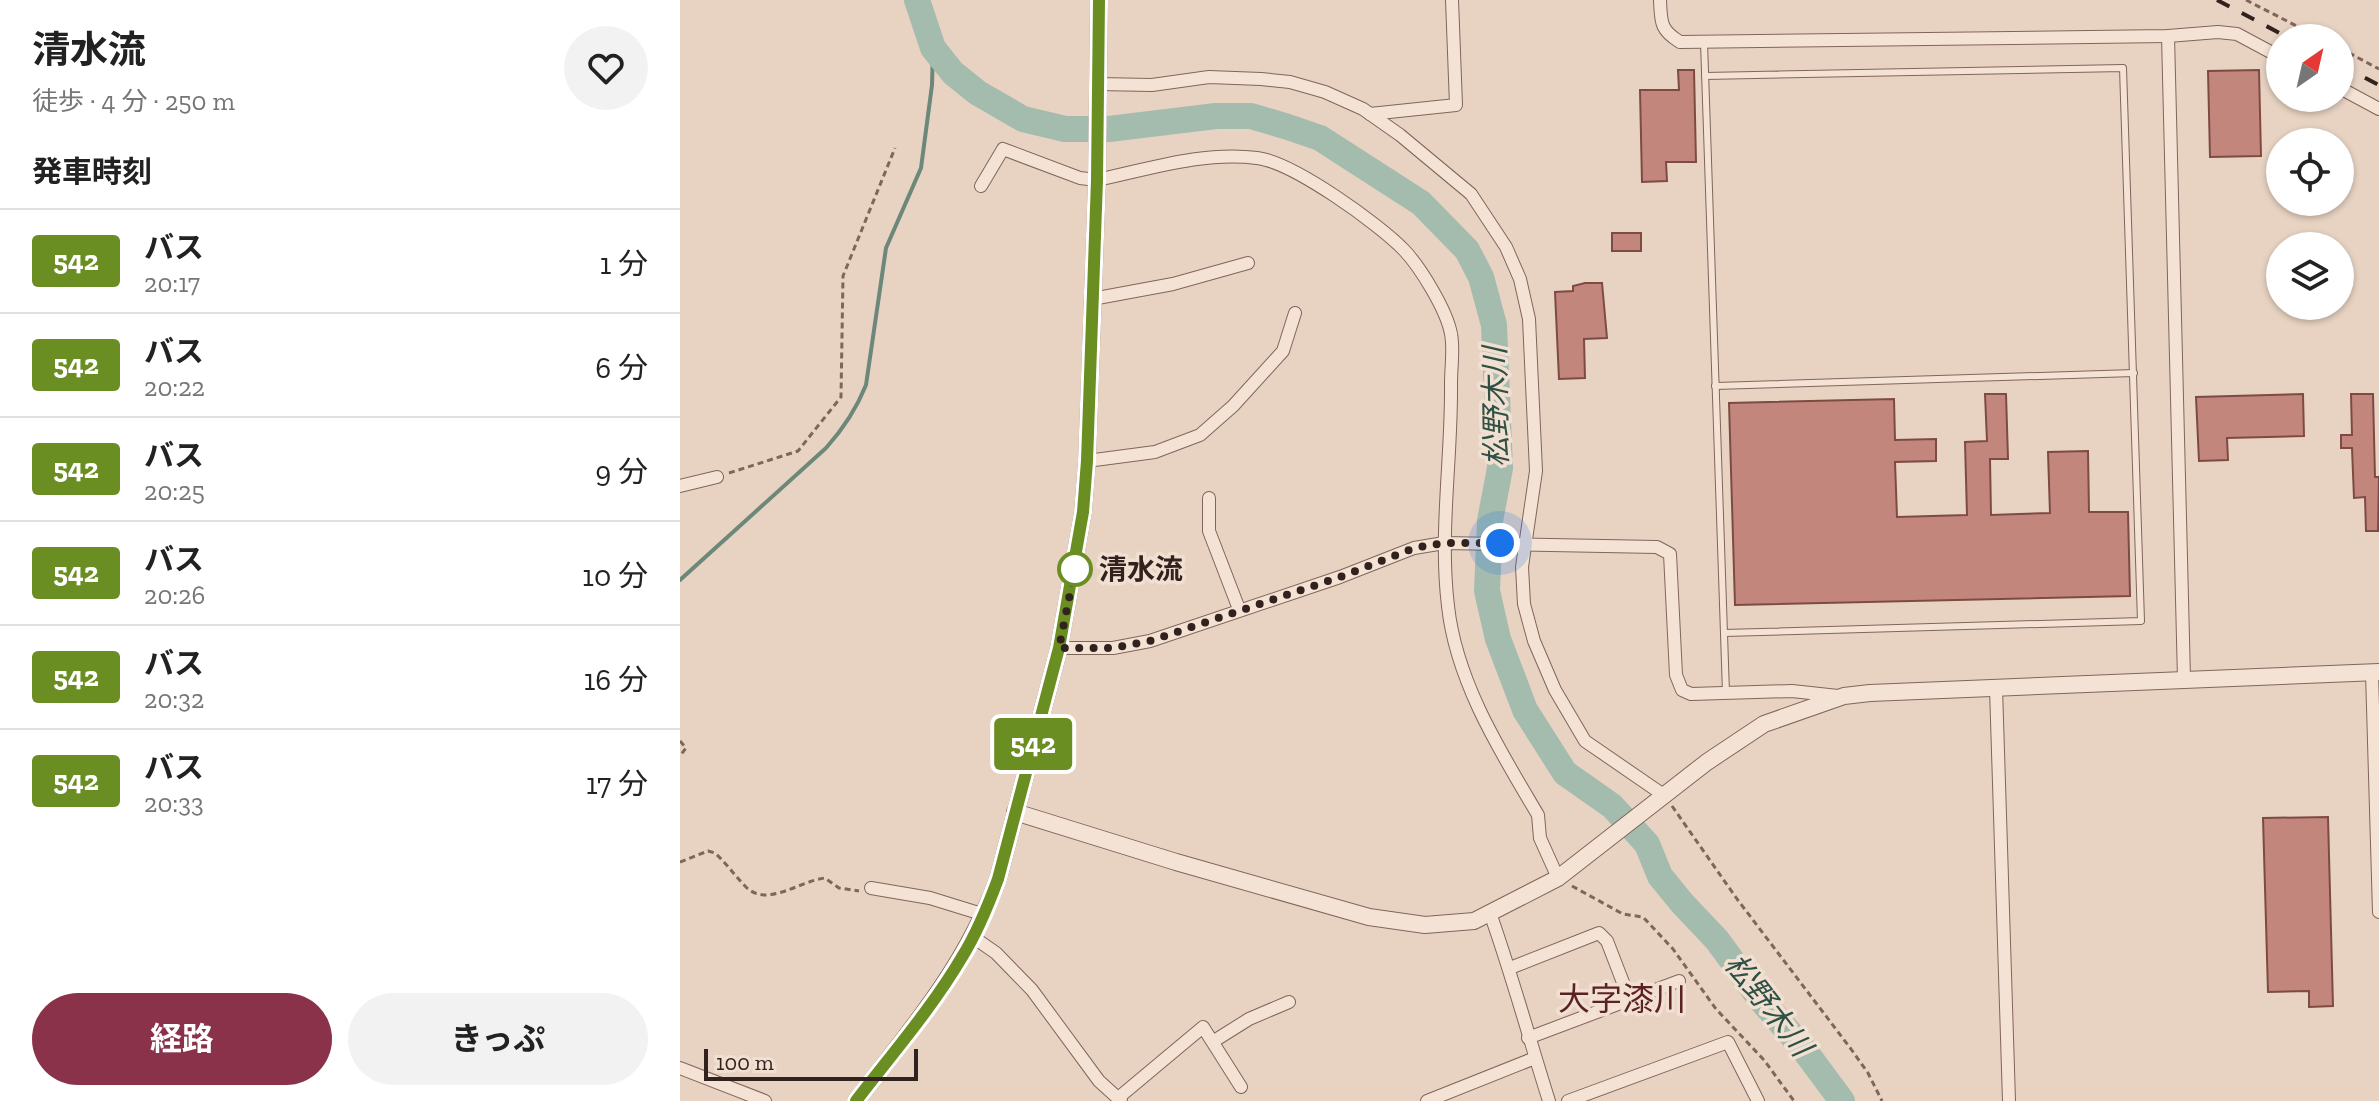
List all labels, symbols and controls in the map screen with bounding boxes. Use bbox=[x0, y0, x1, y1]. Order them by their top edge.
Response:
north arrow bbox=[2266, 24, 2354, 112]
map controls bbox=[2266, 24, 2354, 320]
button: heart bbox=[564, 26, 648, 110]
text: 清水流 bbox=[32, 27, 146, 73]
text: 徒歩 · 4 分 · 250 m bbox=[32, 85, 235, 117]
button: locate bbox=[2266, 128, 2354, 216]
text: 発車時刻 bbox=[32, 154, 152, 190]
text: バス bbox=[144, 230, 204, 266]
button: layers bbox=[2266, 232, 2354, 320]
text: 542 bbox=[53, 244, 99, 277]
text: 1 分 bbox=[600, 246, 648, 282]
text: 20:17 bbox=[144, 267, 200, 299]
text: バス bbox=[144, 334, 204, 370]
water label: 松野木川 bbox=[1477, 344, 1515, 467]
text: 542 bbox=[53, 348, 99, 381]
text: 6 分 bbox=[595, 350, 648, 386]
text: 20:22 bbox=[144, 371, 205, 403]
text: バス bbox=[144, 438, 204, 474]
text: 542 bbox=[53, 452, 99, 485]
text: 9 分 bbox=[595, 454, 648, 490]
text: 20:25 bbox=[144, 475, 205, 507]
your location bbox=[1480, 523, 1520, 563]
text: バス bbox=[144, 542, 204, 578]
marker: 清水流 bbox=[1058, 552, 1092, 586]
place label: 清水流 bbox=[1099, 553, 1183, 586]
text: 542 bbox=[53, 556, 99, 589]
text: 10 分 bbox=[582, 558, 648, 594]
text: 20:26 bbox=[144, 579, 205, 611]
text: バス bbox=[144, 646, 204, 682]
text: 542 bbox=[53, 660, 99, 693]
text: 16 分 bbox=[584, 662, 648, 698]
text: 20:32 bbox=[144, 683, 204, 715]
line badge: 542 bbox=[987, 718, 1079, 770]
text: 542 bbox=[1010, 727, 1056, 760]
text: バス bbox=[144, 750, 204, 786]
text: 542 bbox=[53, 764, 99, 797]
text: 17 分 bbox=[586, 766, 648, 802]
text: 20:33 bbox=[144, 787, 204, 819]
water label: 松野木川 bbox=[1717, 947, 1821, 1066]
district label: 大字漆川 bbox=[1558, 980, 1686, 1018]
button: 経路 bbox=[32, 993, 332, 1085]
button: きっぷ bbox=[348, 993, 648, 1085]
scale bar bbox=[704, 1045, 918, 1081]
text: 100 m bbox=[716, 1049, 774, 1076]

